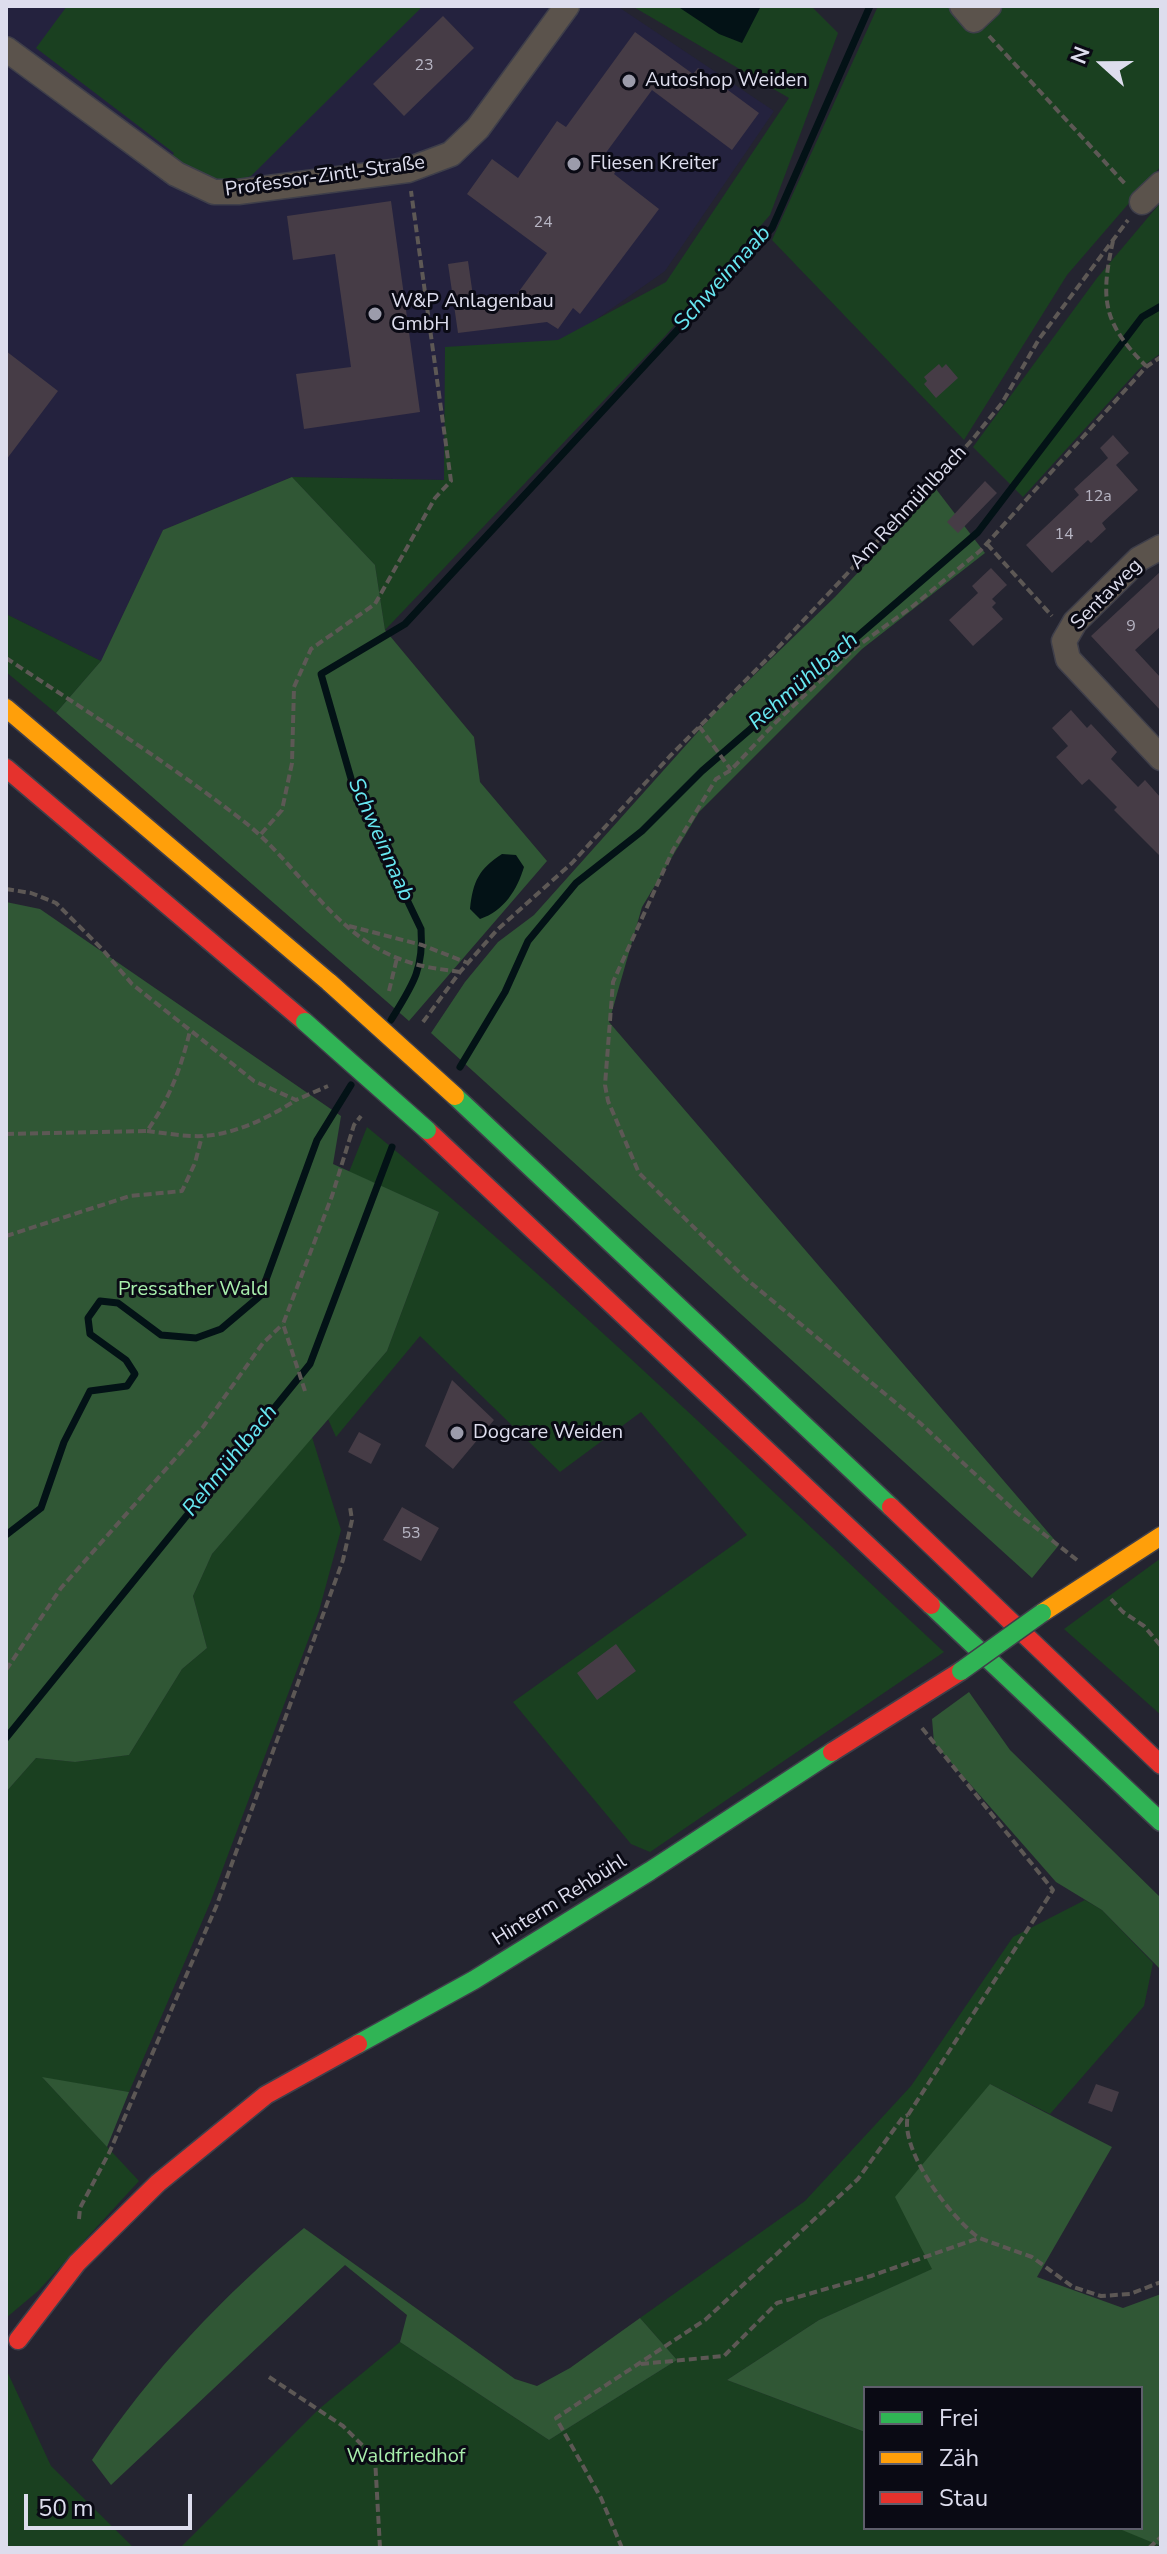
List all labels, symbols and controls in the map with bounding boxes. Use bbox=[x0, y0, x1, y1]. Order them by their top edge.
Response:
north arrow bbox=[1063, 24, 1143, 104]
text: N bbox=[1064, 42, 1098, 68]
house number: 23 bbox=[414, 56, 434, 76]
place label: Autoshop Weiden bbox=[645, 69, 808, 93]
marker: Autoshop Weiden bbox=[620, 72, 638, 90]
street label: Professor-Zintl-Straße bbox=[224, 151, 426, 203]
place label: Fliesen Kreiter bbox=[590, 152, 718, 176]
marker: Fliesen Kreiter bbox=[565, 155, 583, 173]
house number: 24 bbox=[533, 213, 553, 233]
water label: Schweinnaab bbox=[669, 221, 777, 337]
place label: W&P Anlagenbau GmbH bbox=[391, 290, 554, 337]
marker: W&P Anlagenbau GmbH bbox=[366, 305, 384, 323]
street label: Am Rehmühlbach bbox=[845, 441, 973, 575]
house number: 12a bbox=[1084, 487, 1112, 507]
house number: 14 bbox=[1054, 525, 1074, 545]
street label: Sentaweg bbox=[1066, 554, 1148, 636]
house number: 9 bbox=[1126, 617, 1136, 637]
water label: Rehmühlbach bbox=[744, 627, 864, 737]
water label: Schweinnaab bbox=[341, 774, 419, 906]
park label: Pressather Wald bbox=[118, 1278, 268, 1302]
water label: Rehmühlbach bbox=[178, 1400, 284, 1522]
place label: Dogcare Weiden bbox=[473, 1421, 623, 1445]
marker: Dogcare Weiden bbox=[448, 1424, 466, 1442]
house number: 53 bbox=[401, 1524, 421, 1544]
street label: Hinterm Rehbühl bbox=[489, 1850, 631, 1952]
legend bbox=[863, 2386, 1143, 2530]
text: Frei bbox=[939, 2402, 979, 2434]
text: Zäh bbox=[939, 2442, 979, 2474]
park label: Waldfriedhof bbox=[347, 2445, 465, 2469]
scale bar bbox=[28, 2478, 196, 2528]
text: Stau bbox=[939, 2482, 988, 2514]
text: 50 m bbox=[38, 2492, 94, 2524]

